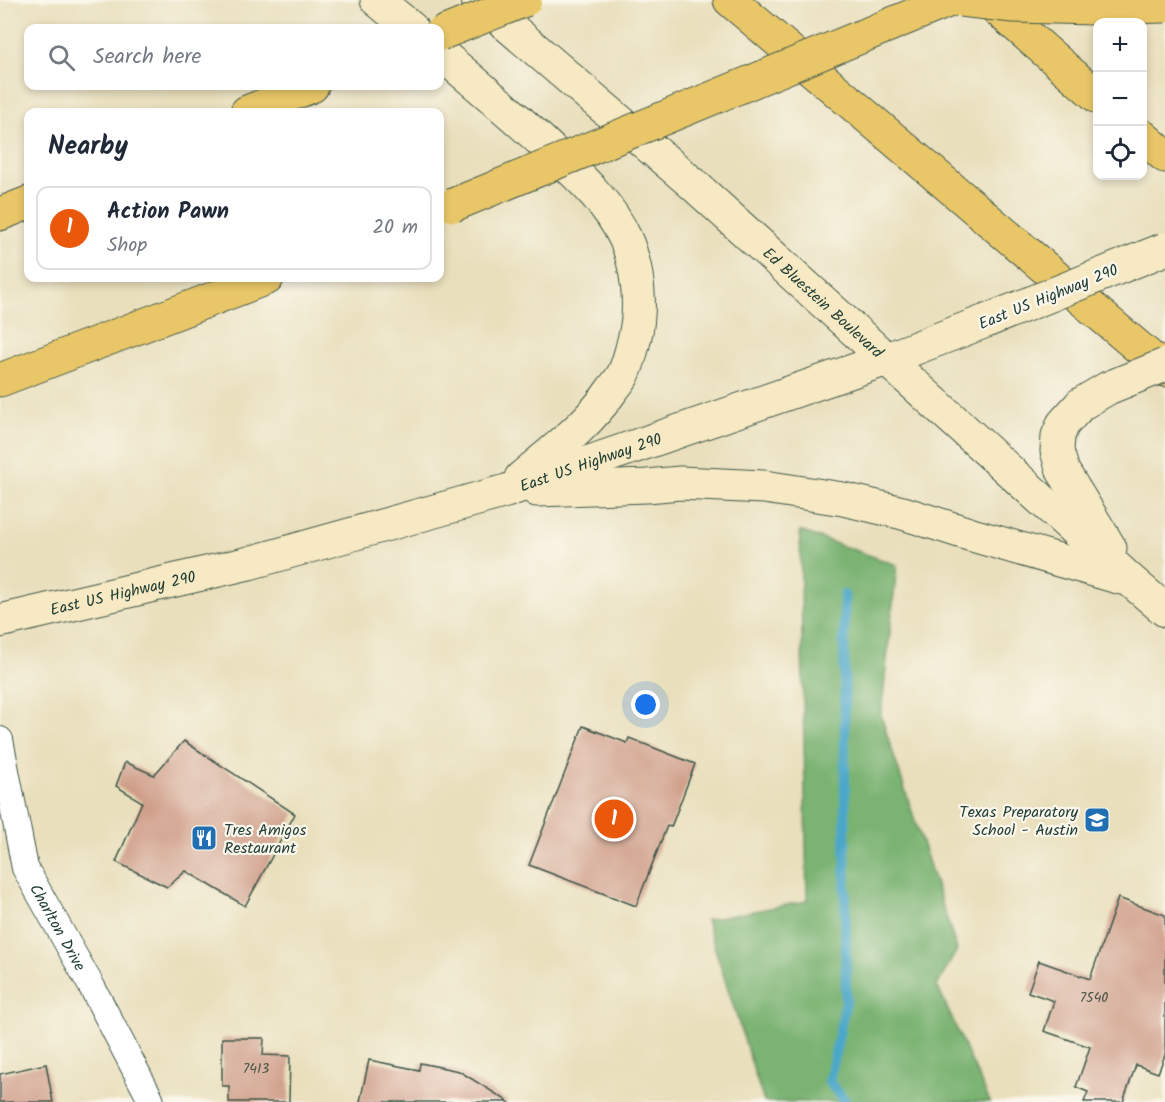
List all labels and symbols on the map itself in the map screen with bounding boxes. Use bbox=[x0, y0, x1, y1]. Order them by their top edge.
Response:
street label: Ed Bluestein Boulevard bbox=[756, 242, 889, 366]
street label: East US Highway 290 bbox=[975, 258, 1122, 337]
street label: East US Highway 290 bbox=[517, 427, 665, 499]
street label: East US Highway 290 bbox=[48, 565, 198, 623]
your location bbox=[631, 690, 660, 719]
pin: 1 bbox=[594, 796, 634, 842]
place label: Texas Preparatory School - Austin bbox=[959, 800, 1078, 843]
school or university icon: Texas Preparatory School - Austin bbox=[1082, 805, 1112, 835]
place label: Tres Amigos Restaurant bbox=[224, 818, 306, 861]
restaurant icon: Tres Amigos Restaurant bbox=[189, 823, 219, 853]
street label: Charlton Drive bbox=[22, 879, 91, 976]
house number: 7540 bbox=[1080, 987, 1108, 1009]
house number: 7413 bbox=[243, 1058, 269, 1080]

